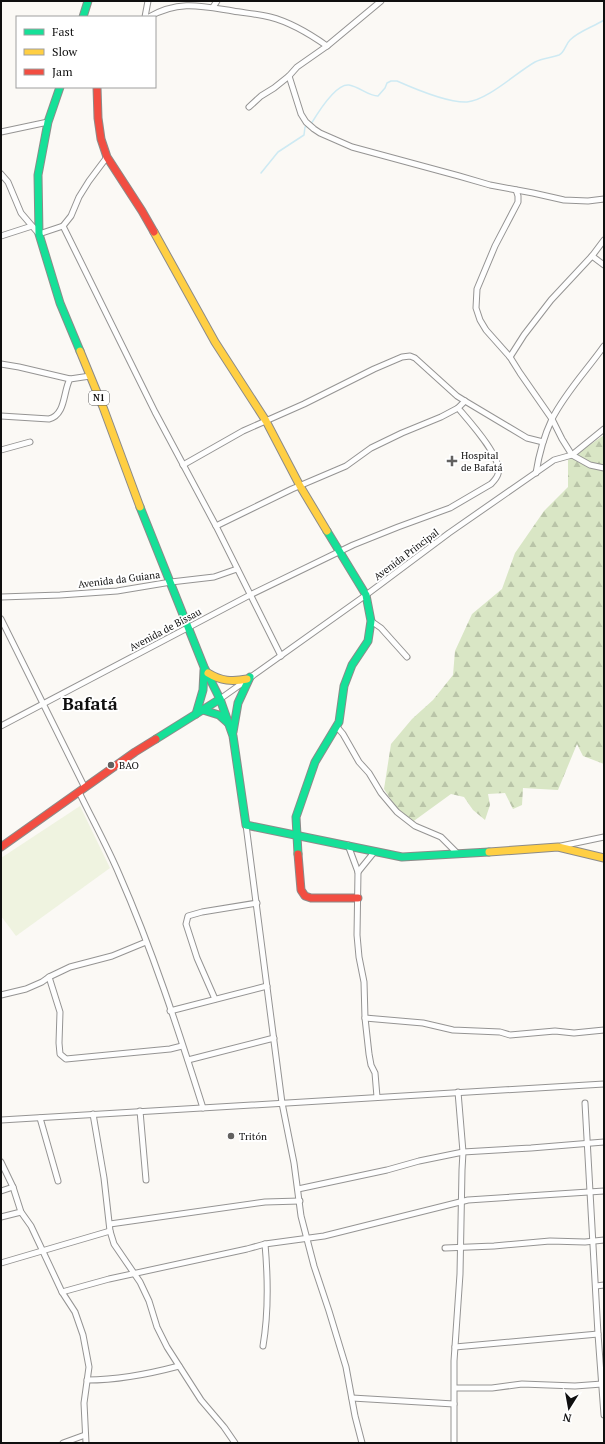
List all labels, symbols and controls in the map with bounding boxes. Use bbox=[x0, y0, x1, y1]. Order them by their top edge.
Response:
legend bbox=[16, 16, 156, 88]
text: Fast bbox=[52, 24, 75, 39]
text: Slow bbox=[52, 44, 78, 59]
text: Jam bbox=[52, 64, 73, 79]
road number: N1 bbox=[89, 391, 109, 405]
place label: Hospital de Bafatá bbox=[461, 449, 502, 474]
marker: Hospital de Bafatá bbox=[446, 455, 458, 467]
street label: Avenida Principal bbox=[371, 526, 441, 583]
street label: Avenida da Guiana bbox=[77, 568, 161, 591]
street label: Avenida de Bissau bbox=[127, 605, 204, 654]
district label: Bafatá bbox=[62, 691, 118, 715]
place label: BAO bbox=[119, 759, 139, 772]
marker: BAO bbox=[106, 760, 116, 770]
place label: Tritón bbox=[239, 1130, 267, 1143]
marker: Tritón bbox=[226, 1131, 236, 1141]
north arrow bbox=[549, 1388, 589, 1428]
text: N bbox=[561, 1410, 573, 1425]

